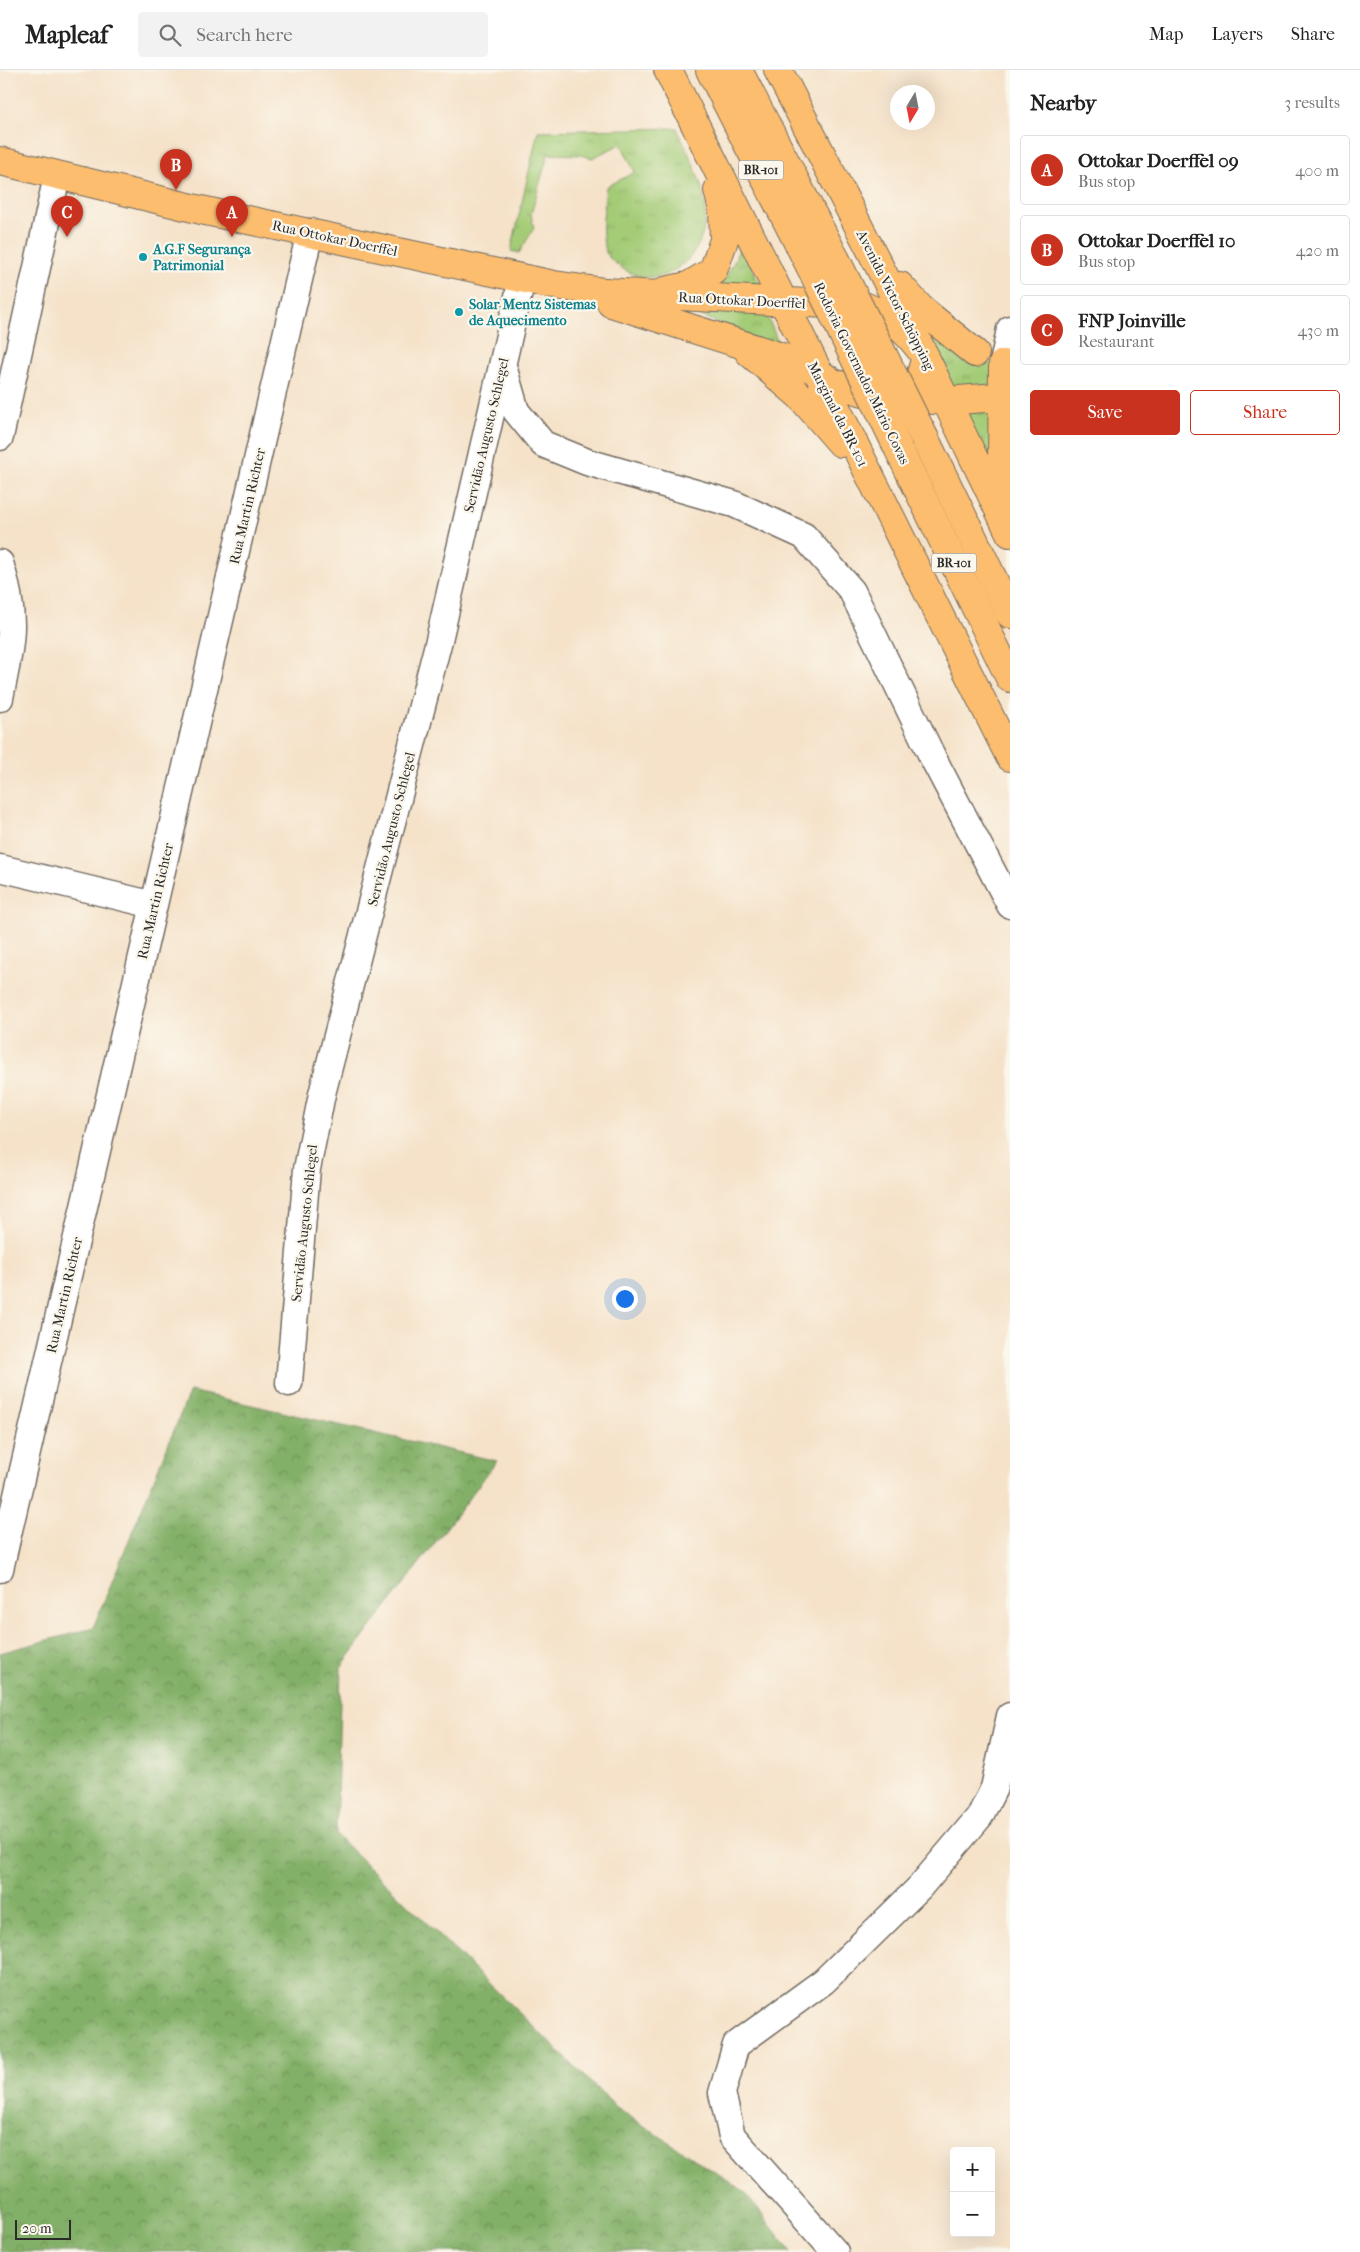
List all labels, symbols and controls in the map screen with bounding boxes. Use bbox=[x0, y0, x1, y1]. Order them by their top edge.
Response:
search box bbox=[138, 12, 488, 57]
text: Mapleaf bbox=[25, 21, 108, 49]
icon: search bbox=[156, 21, 184, 49]
text: Search here bbox=[196, 24, 293, 46]
text: Map bbox=[1149, 24, 1183, 45]
text: Layers bbox=[1211, 24, 1263, 45]
text: Share bbox=[1291, 24, 1335, 45]
north arrow bbox=[890, 85, 935, 130]
text: Nearby bbox=[1030, 91, 1096, 115]
text: 3 results bbox=[1284, 93, 1340, 112]
pin: B bbox=[160, 149, 192, 190]
text: Ottokar Doerffel 09 bbox=[1078, 150, 1239, 172]
road number: BR-101 bbox=[738, 160, 784, 180]
text: A bbox=[1042, 161, 1052, 180]
text: 400 m bbox=[1295, 161, 1339, 180]
text: Bus stop bbox=[1078, 172, 1135, 191]
pin: C bbox=[51, 196, 83, 237]
pin: A bbox=[216, 196, 248, 237]
street label: Rua Ottokar Doerffel bbox=[271, 217, 399, 260]
street label: Avenida Victor Schöpping bbox=[852, 226, 939, 374]
text: Ottokar Doerffel 10 bbox=[1078, 230, 1235, 252]
place label: A.G.F Segurança Patrimonial bbox=[152, 241, 251, 274]
text: B bbox=[1042, 241, 1052, 260]
text: 420 m bbox=[1296, 241, 1339, 260]
marker: A.G.F Segurança Patrimonial bbox=[137, 251, 149, 263]
text: Bus stop bbox=[1078, 252, 1135, 271]
street label: Rodovia Governador Mário Covas bbox=[810, 279, 913, 467]
street label: Rua Ottokar Doerffel bbox=[678, 289, 806, 312]
place label: Solar Mentz Sistemas de Aquecimento bbox=[469, 296, 597, 329]
marker: Solar Mentz Sistemas de Aquecimento bbox=[453, 306, 465, 318]
text: FNP Joinville bbox=[1078, 310, 1186, 332]
text: C bbox=[1042, 321, 1052, 340]
text: 430 m bbox=[1297, 321, 1339, 340]
text: Restaurant bbox=[1078, 332, 1154, 351]
street label: Servidão Augusto Schlegel bbox=[460, 356, 513, 514]
street label: Marginal da BR-101 bbox=[804, 359, 871, 470]
button: Save bbox=[1030, 390, 1180, 435]
button: Share bbox=[1190, 390, 1340, 435]
street label: Rua Martin Richter bbox=[226, 446, 269, 566]
road number: BR-101 bbox=[932, 553, 976, 572]
street label: Servidão Augusto Schlegel bbox=[364, 750, 419, 908]
street label: Rua Martin Richter bbox=[134, 841, 177, 961]
street label: Servidão Augusto Schlegel bbox=[288, 1143, 321, 1303]
street label: Rua Martin Richter bbox=[43, 1235, 86, 1355]
your location bbox=[612, 1286, 638, 1312]
map controls bbox=[950, 2147, 995, 2237]
button: + bbox=[950, 2147, 995, 2192]
button: − bbox=[950, 2192, 995, 2237]
scale bar bbox=[15, 2217, 71, 2240]
text: 20 m bbox=[22, 2220, 52, 2237]

